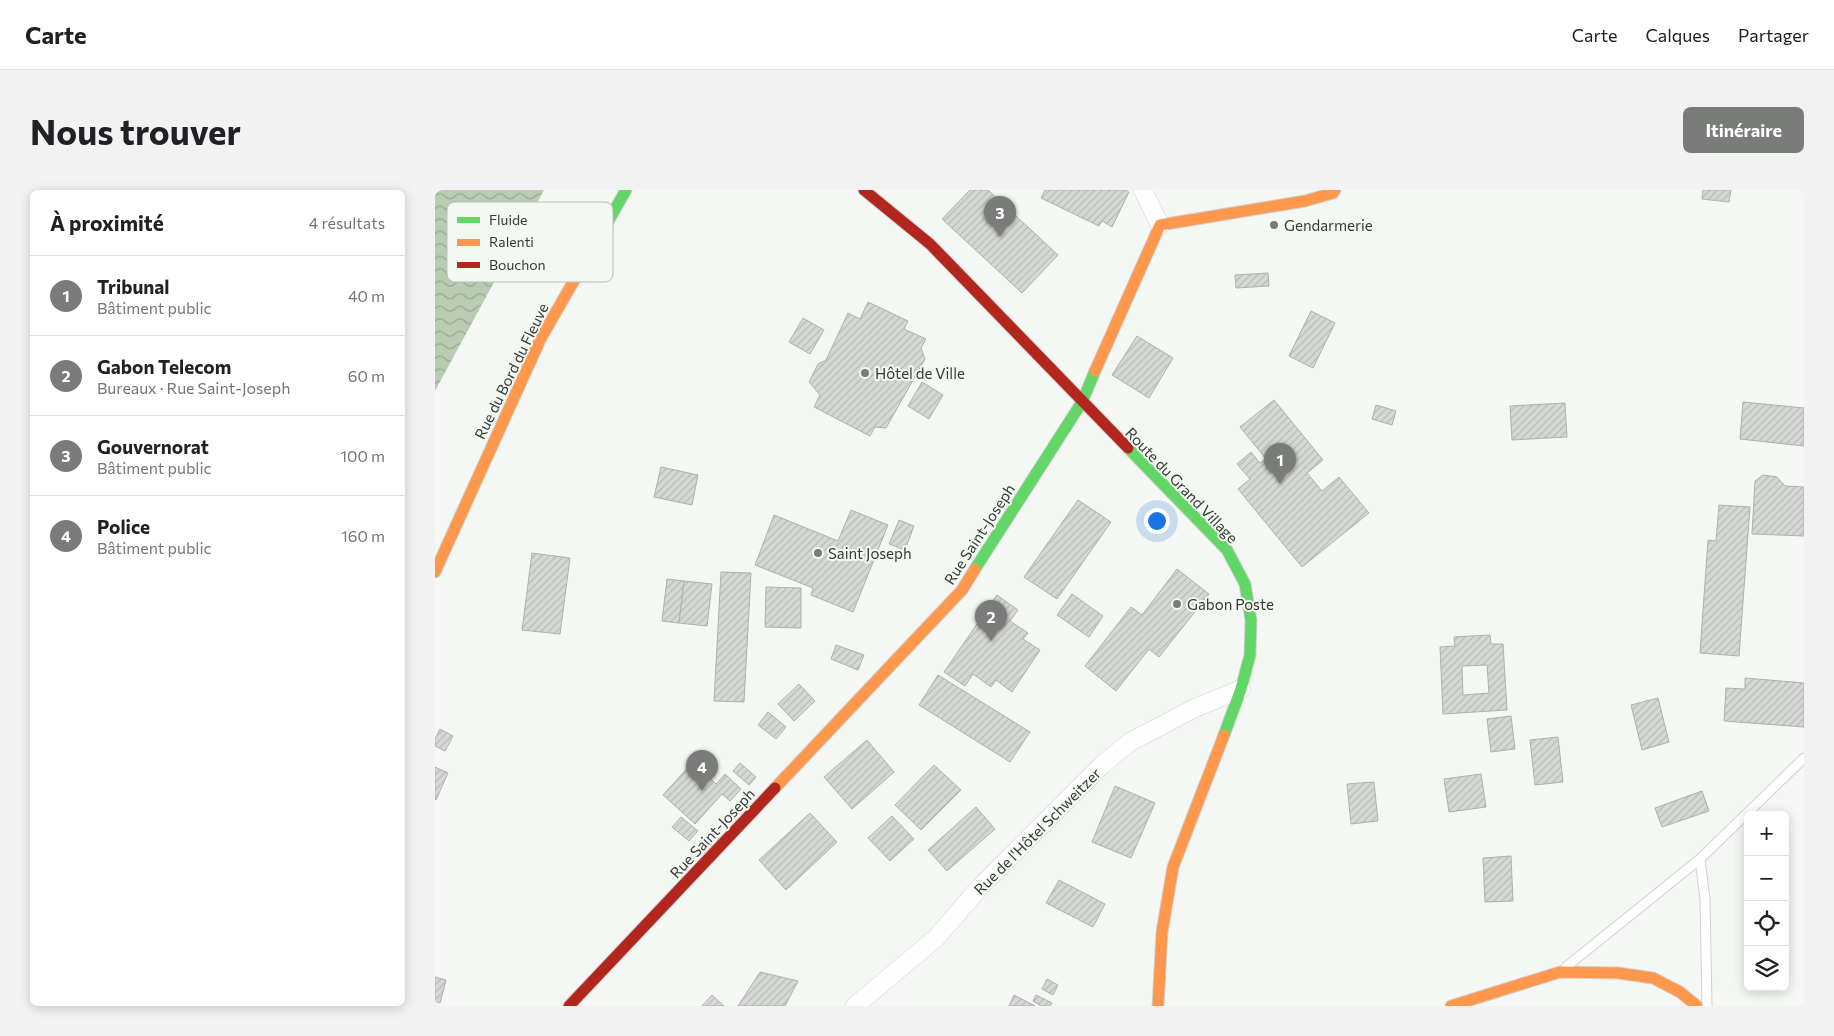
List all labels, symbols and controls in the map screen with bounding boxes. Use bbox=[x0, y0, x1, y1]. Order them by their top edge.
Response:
text: Carte bbox=[25, 20, 87, 49]
text: Carte bbox=[1572, 24, 1617, 46]
text: Calques bbox=[1645, 24, 1710, 46]
text: Partager bbox=[1738, 24, 1809, 46]
button: Itinéraire bbox=[1683, 107, 1804, 153]
text: Nous trouver bbox=[30, 109, 241, 152]
pin: 3 bbox=[984, 196, 1016, 237]
legend bbox=[447, 202, 613, 282]
text: À proximité bbox=[50, 210, 164, 235]
text: Fluide bbox=[489, 211, 527, 228]
text: 4 résultats bbox=[309, 213, 385, 232]
place label: Gendarmerie bbox=[1284, 216, 1373, 234]
marker: Gendarmerie bbox=[1268, 219, 1280, 231]
text: Ralenti bbox=[489, 233, 534, 250]
text: Bouchon bbox=[489, 256, 546, 273]
text: Tribunal bbox=[97, 275, 169, 298]
text: 1 bbox=[62, 286, 70, 305]
text: 40 m bbox=[348, 286, 385, 305]
text: Bâtiment public bbox=[97, 298, 211, 317]
street label: Rue du Bord du Fleuve bbox=[470, 300, 552, 442]
text: Gabon Telecom bbox=[97, 355, 231, 378]
place label: Hôtel de Ville bbox=[875, 364, 965, 382]
text: 2 bbox=[61, 366, 71, 385]
text: 60 m bbox=[348, 366, 385, 385]
marker: Hôtel de Ville bbox=[859, 367, 871, 379]
text: Bureaux · Rue Saint-Joseph bbox=[97, 378, 290, 397]
street label: Route du Grand Village bbox=[1122, 423, 1242, 547]
text: Gouvernorat bbox=[97, 435, 209, 458]
pin: 1 bbox=[1264, 443, 1296, 484]
text: 3 bbox=[61, 446, 71, 465]
text: 100 m bbox=[340, 446, 385, 465]
text: Bâtiment public bbox=[97, 458, 211, 477]
street label: Rue Saint-Joseph bbox=[940, 480, 1018, 588]
your location bbox=[1144, 508, 1170, 534]
text: Police bbox=[97, 515, 150, 538]
text: 4 bbox=[61, 526, 71, 545]
text: 160 m bbox=[341, 526, 385, 545]
text: Bâtiment public bbox=[97, 538, 211, 557]
place label: Saint Joseph bbox=[828, 544, 912, 562]
marker: Saint Joseph bbox=[812, 547, 824, 559]
place label: Gabon Poste bbox=[1187, 595, 1274, 613]
marker: Gabon Poste bbox=[1171, 598, 1183, 610]
pin: 2 bbox=[975, 600, 1007, 641]
pin: 4 bbox=[686, 750, 718, 791]
street label: Rue de l'Hôtel Schweitzer bbox=[970, 764, 1104, 898]
street label: Rue Saint-Joseph bbox=[666, 784, 758, 882]
map controls bbox=[1744, 811, 1789, 991]
button: + bbox=[1744, 811, 1789, 856]
button: − bbox=[1744, 856, 1789, 901]
button: locate bbox=[1744, 901, 1789, 946]
button: layers bbox=[1744, 946, 1789, 991]

